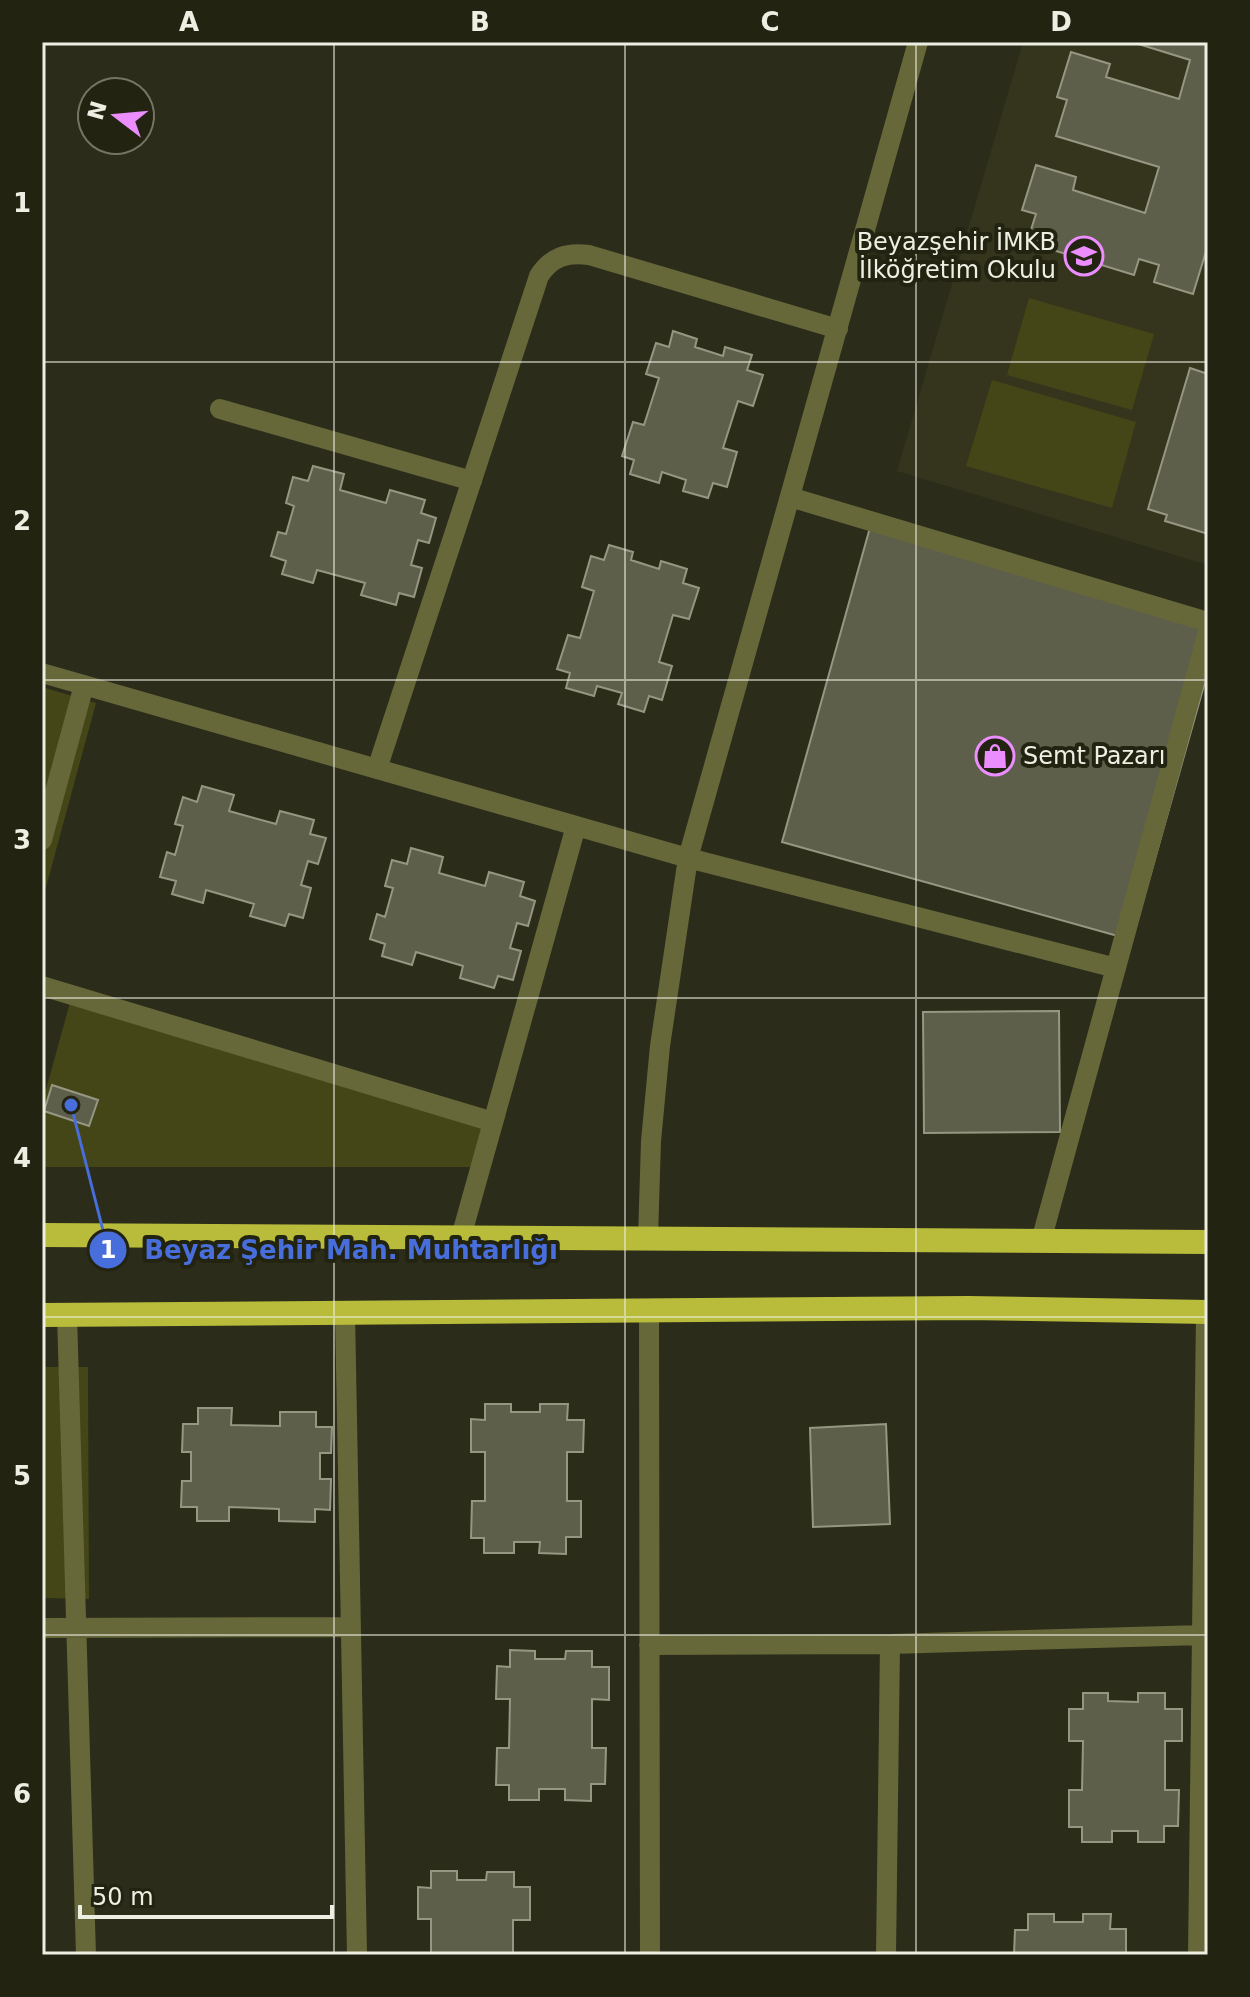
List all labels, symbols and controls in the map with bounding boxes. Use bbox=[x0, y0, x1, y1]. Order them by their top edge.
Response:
text: A bbox=[179, 7, 199, 37]
text: B bbox=[470, 7, 490, 37]
text: C bbox=[760, 7, 780, 37]
text: D bbox=[1050, 7, 1072, 37]
north arrow bbox=[76, 76, 156, 156]
text: N bbox=[83, 98, 112, 123]
text: 1 bbox=[13, 188, 31, 218]
place label: Beyazşehir İMKB İlköğretim Okulu bbox=[857, 227, 1056, 284]
school or university icon: Beyazşehir İMKB İlköğretim Okulu bbox=[1063, 235, 1105, 277]
text: 2 bbox=[13, 506, 31, 536]
shop icon: Semt Pazarı bbox=[974, 735, 1016, 777]
place label: Semt Pazarı bbox=[1023, 742, 1165, 770]
text: 3 bbox=[13, 825, 31, 855]
text: 4 bbox=[13, 1143, 31, 1173]
callout: Beyaz Şehir Mah. Muhtarlığı bbox=[88, 1225, 574, 1275]
text: Beyaz Şehir Mah. Muhtarlığı bbox=[144, 1235, 558, 1265]
text: 1 bbox=[100, 1236, 116, 1264]
text: 5 bbox=[13, 1461, 31, 1491]
text: 6 bbox=[13, 1779, 31, 1809]
scale bar bbox=[80, 1869, 332, 1919]
text: 50 m bbox=[92, 1883, 154, 1911]

